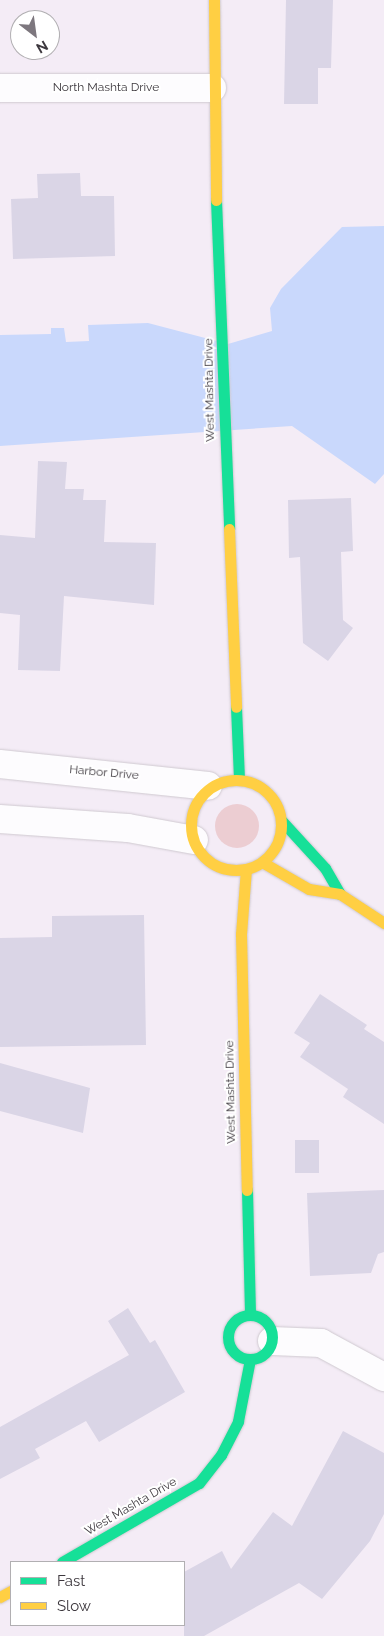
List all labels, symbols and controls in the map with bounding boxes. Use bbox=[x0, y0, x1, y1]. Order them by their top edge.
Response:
north arrow bbox=[10, 10, 60, 60]
text: N bbox=[33, 38, 51, 57]
street label: North Mashta Drive bbox=[53, 81, 159, 95]
street label: West Mashta Drive bbox=[202, 338, 218, 442]
street label: Harbor Drive bbox=[69, 763, 139, 783]
street label: West Mashta Drive bbox=[223, 1040, 239, 1144]
street label: West Mashta Drive bbox=[83, 1475, 179, 1539]
legend bbox=[10, 1561, 185, 1626]
text: Fast bbox=[57, 1572, 85, 1590]
text: Slow bbox=[57, 1597, 91, 1615]

